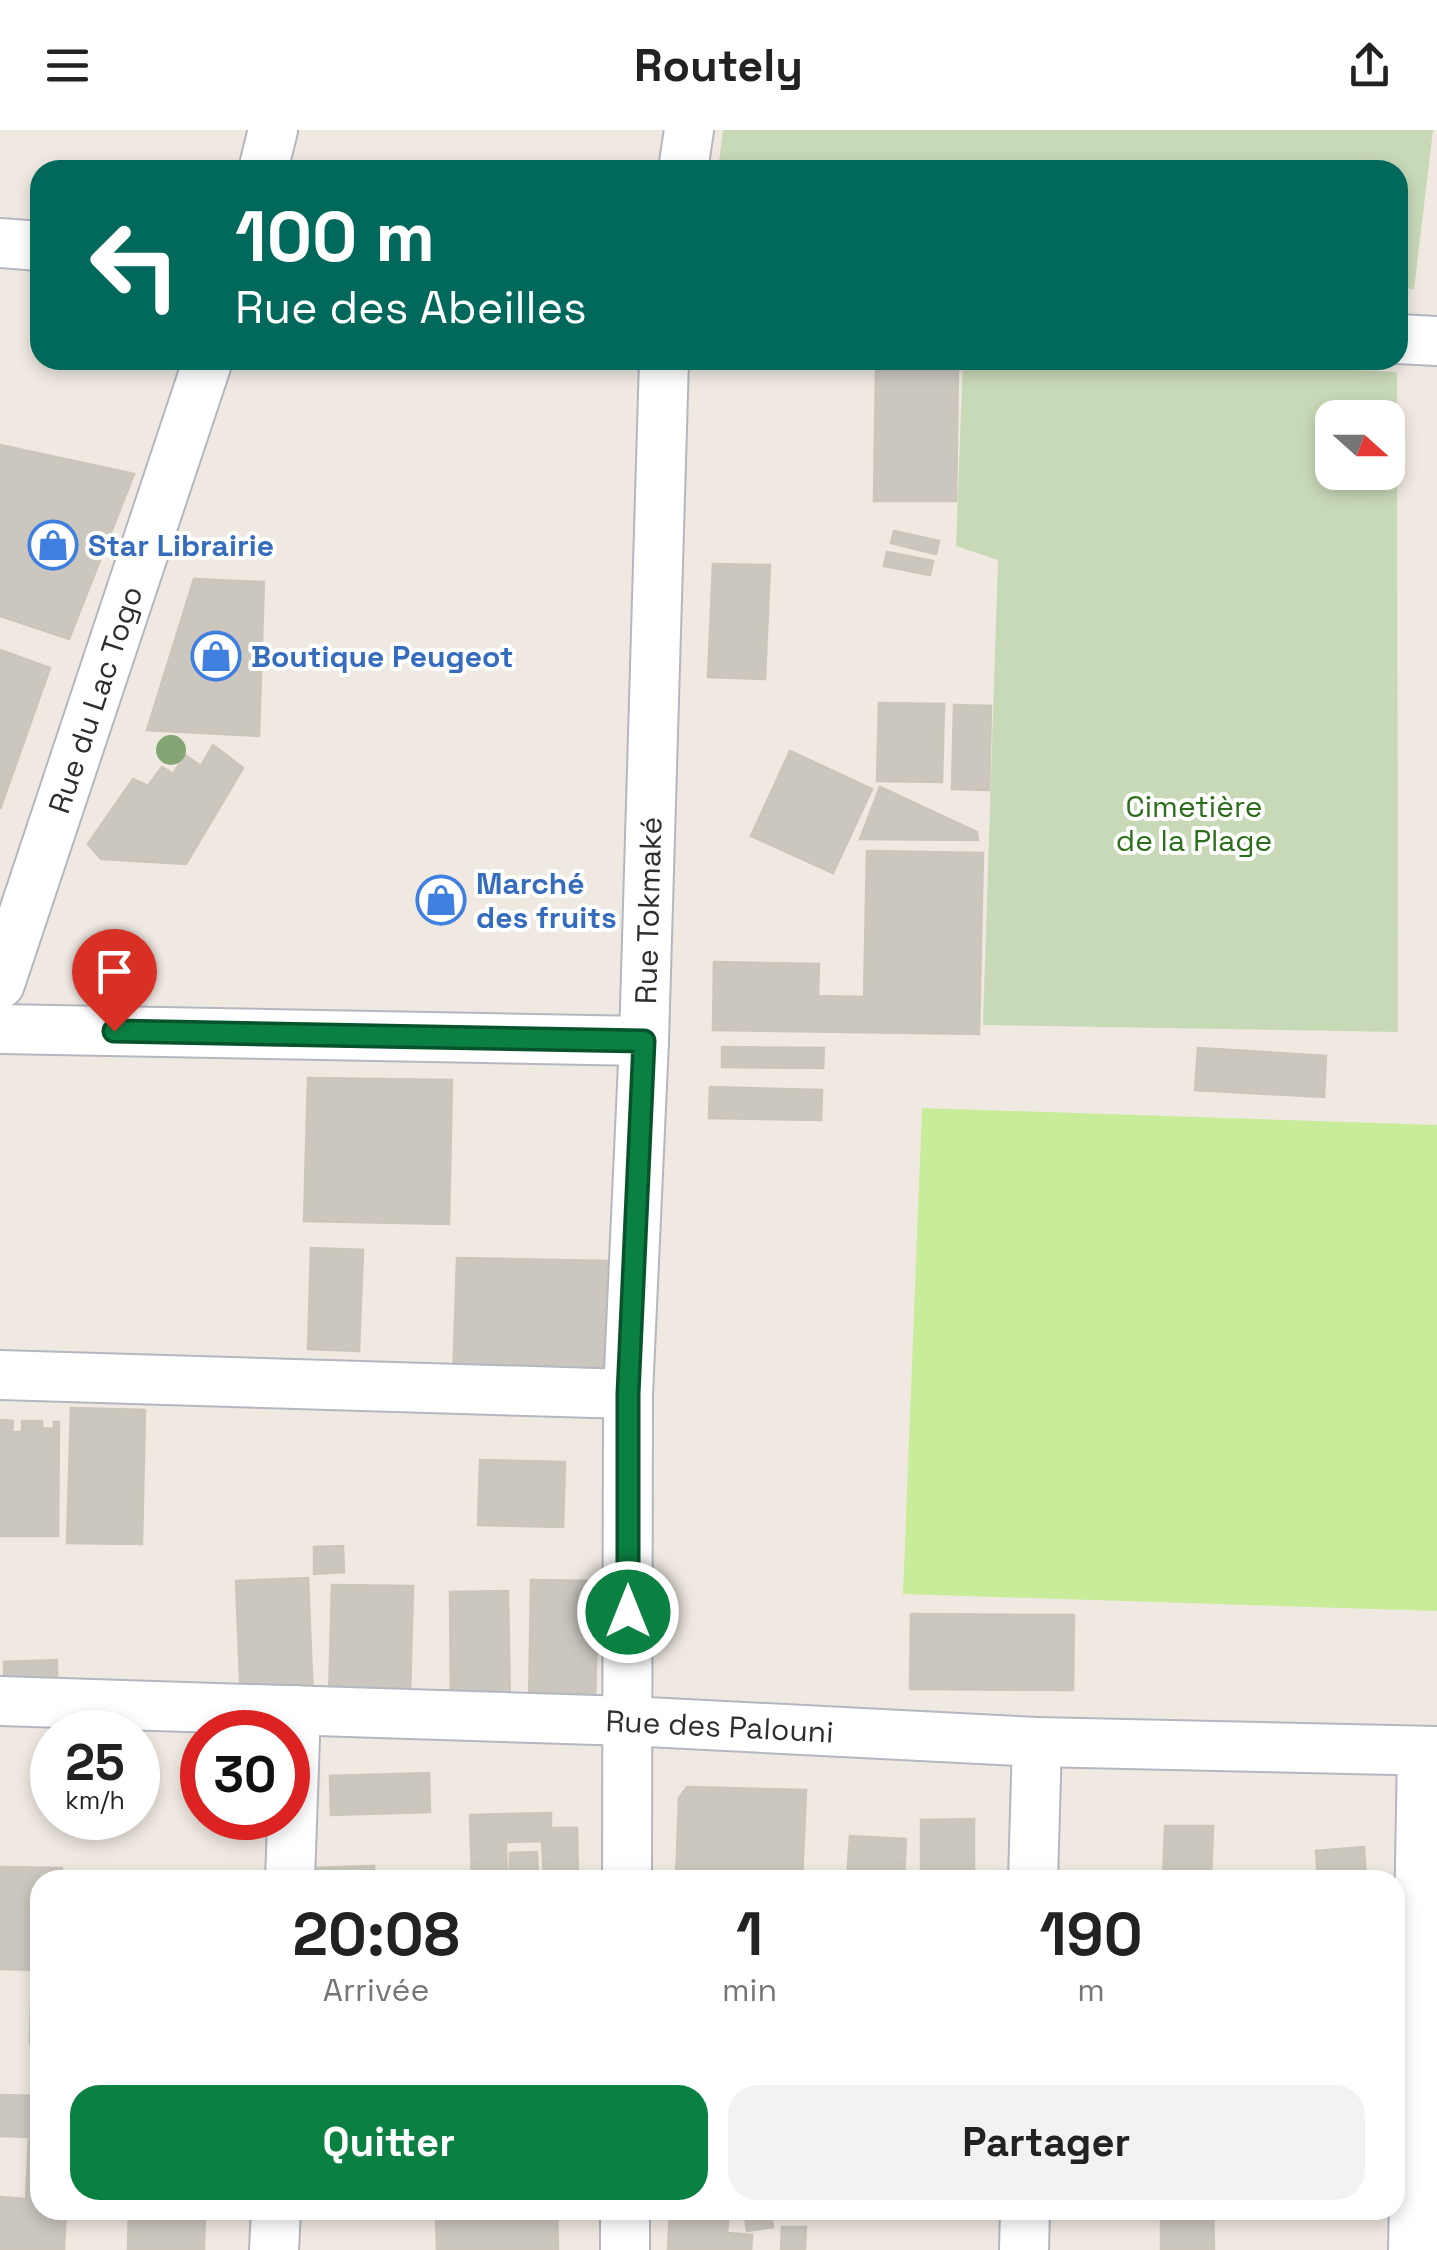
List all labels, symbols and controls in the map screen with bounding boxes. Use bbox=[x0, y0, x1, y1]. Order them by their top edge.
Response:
text: Routely bbox=[634, 37, 803, 94]
icon: menu bbox=[40, 38, 95, 93]
icon: share bbox=[1342, 38, 1397, 93]
text: 100 m bbox=[235, 192, 435, 281]
icon: left bbox=[70, 200, 200, 330]
text: Rue des Abeilles bbox=[235, 279, 587, 336]
north arrow bbox=[1315, 400, 1405, 490]
map controls bbox=[1315, 400, 1405, 490]
shop icon: Star Librairie bbox=[27, 519, 79, 571]
place label: Star Librairie bbox=[88, 526, 274, 565]
street label: Rue du Lac Togo bbox=[39, 581, 151, 818]
shop icon: Boutique Peugeot bbox=[190, 630, 242, 682]
place label: Boutique Peugeot bbox=[251, 637, 514, 676]
park label: Cimetière de la Plage bbox=[1116, 787, 1272, 860]
street label: Rue Tokmaké bbox=[626, 816, 670, 1005]
place label: Marché des fruits bbox=[476, 864, 617, 937]
shop icon: Marché des fruits bbox=[415, 874, 467, 926]
pin bbox=[72, 929, 157, 1032]
icon: arrive bbox=[87, 944, 142, 999]
position arrow bbox=[576, 1560, 680, 1664]
street label: Rue des Palouni bbox=[605, 1701, 835, 1751]
speed limit sign: 30 bbox=[180, 1710, 310, 1840]
text: 25 bbox=[65, 1731, 125, 1795]
text: km/h bbox=[65, 1784, 125, 1816]
text: 20:08 bbox=[292, 1896, 460, 1973]
text: 1 bbox=[736, 1896, 763, 1973]
text: 190 bbox=[1039, 1896, 1143, 1973]
text: Arrivée bbox=[323, 1970, 429, 2010]
text: min bbox=[722, 1970, 777, 2010]
text: m bbox=[1077, 1970, 1105, 2010]
button: Quitter bbox=[70, 2085, 708, 2200]
button: Partager bbox=[728, 2085, 1365, 2200]

